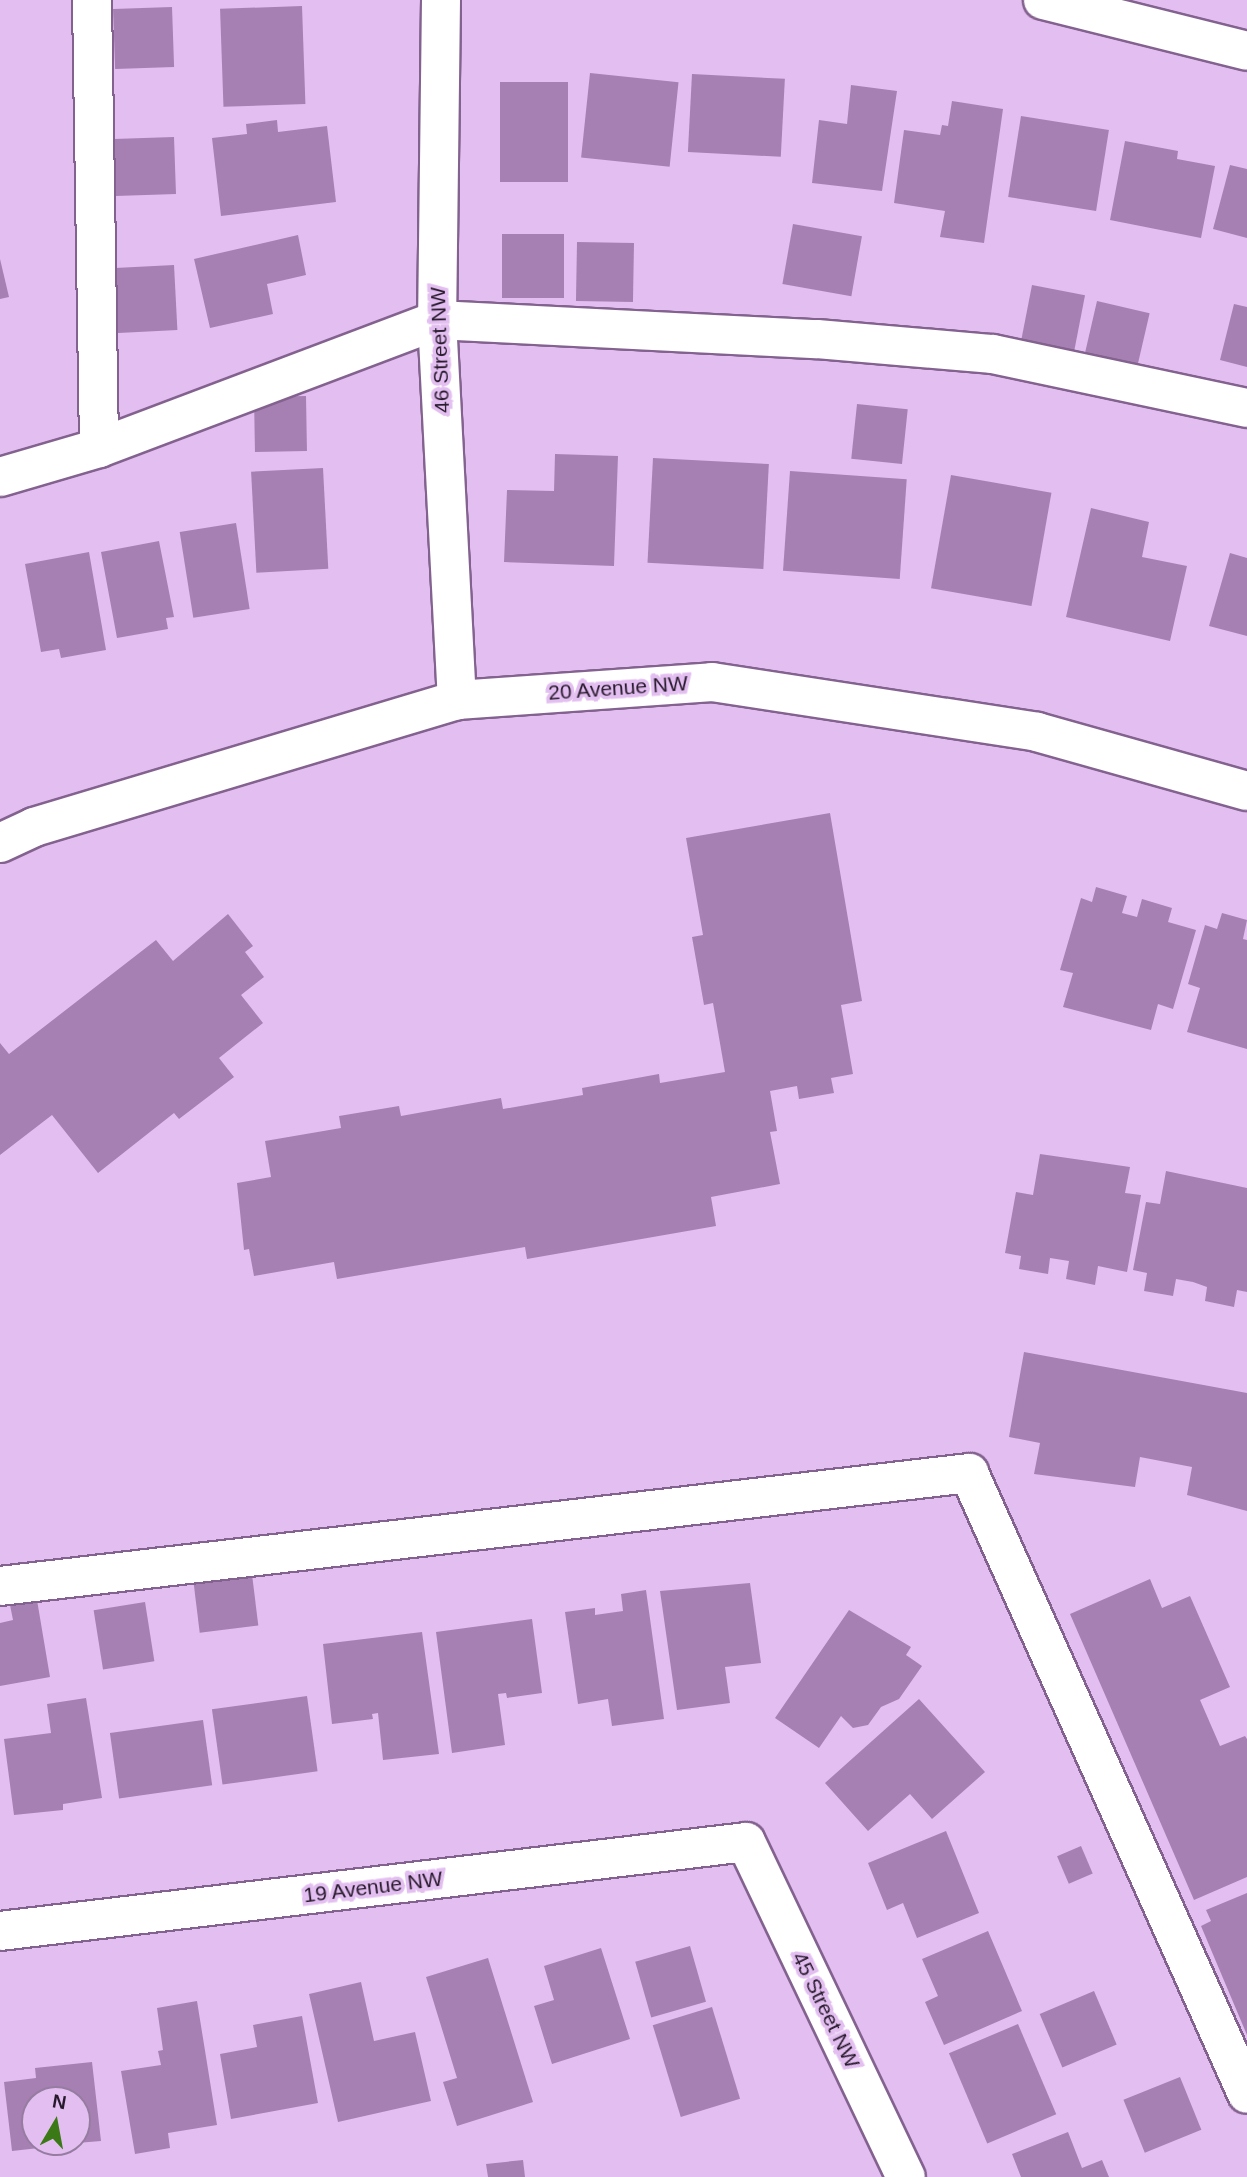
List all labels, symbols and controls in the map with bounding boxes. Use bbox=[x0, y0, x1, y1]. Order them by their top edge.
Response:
street label: 46 Street NW bbox=[425, 287, 455, 413]
street label: 20 Avenue NW bbox=[547, 671, 689, 705]
street label: 19 Avenue NW bbox=[302, 1866, 444, 1908]
street label: 45 Street NW bbox=[787, 1948, 865, 2072]
north arrow bbox=[21, 2086, 91, 2156]
text: N bbox=[51, 2090, 68, 2113]

